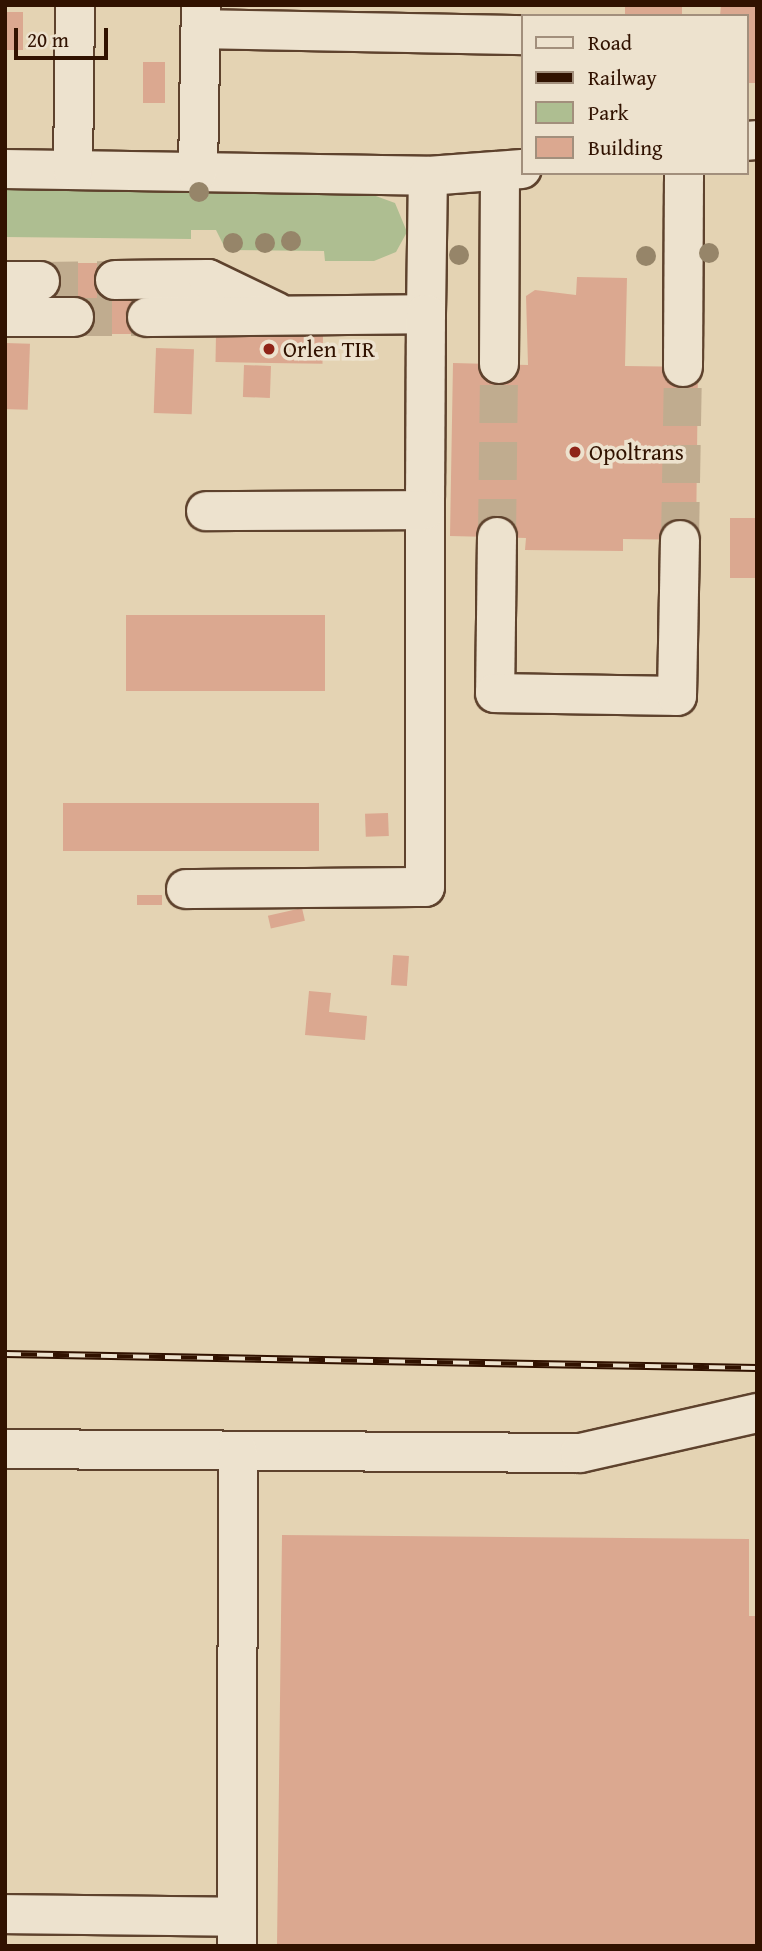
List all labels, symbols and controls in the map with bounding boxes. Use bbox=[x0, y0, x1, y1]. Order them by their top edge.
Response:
scale bar bbox=[18, 14, 112, 58]
legend bbox=[520, 14, 748, 175]
text: 20 m bbox=[27, 24, 69, 55]
text: Road bbox=[588, 27, 632, 58]
text: Railway bbox=[588, 62, 657, 93]
text: Park bbox=[588, 97, 629, 128]
text: Building bbox=[588, 132, 662, 163]
place label: Orlen TIR bbox=[283, 335, 375, 363]
marker: Orlen TIR bbox=[261, 341, 277, 357]
place label: Opoltrans bbox=[589, 438, 684, 466]
marker: Opoltrans bbox=[567, 444, 583, 460]

